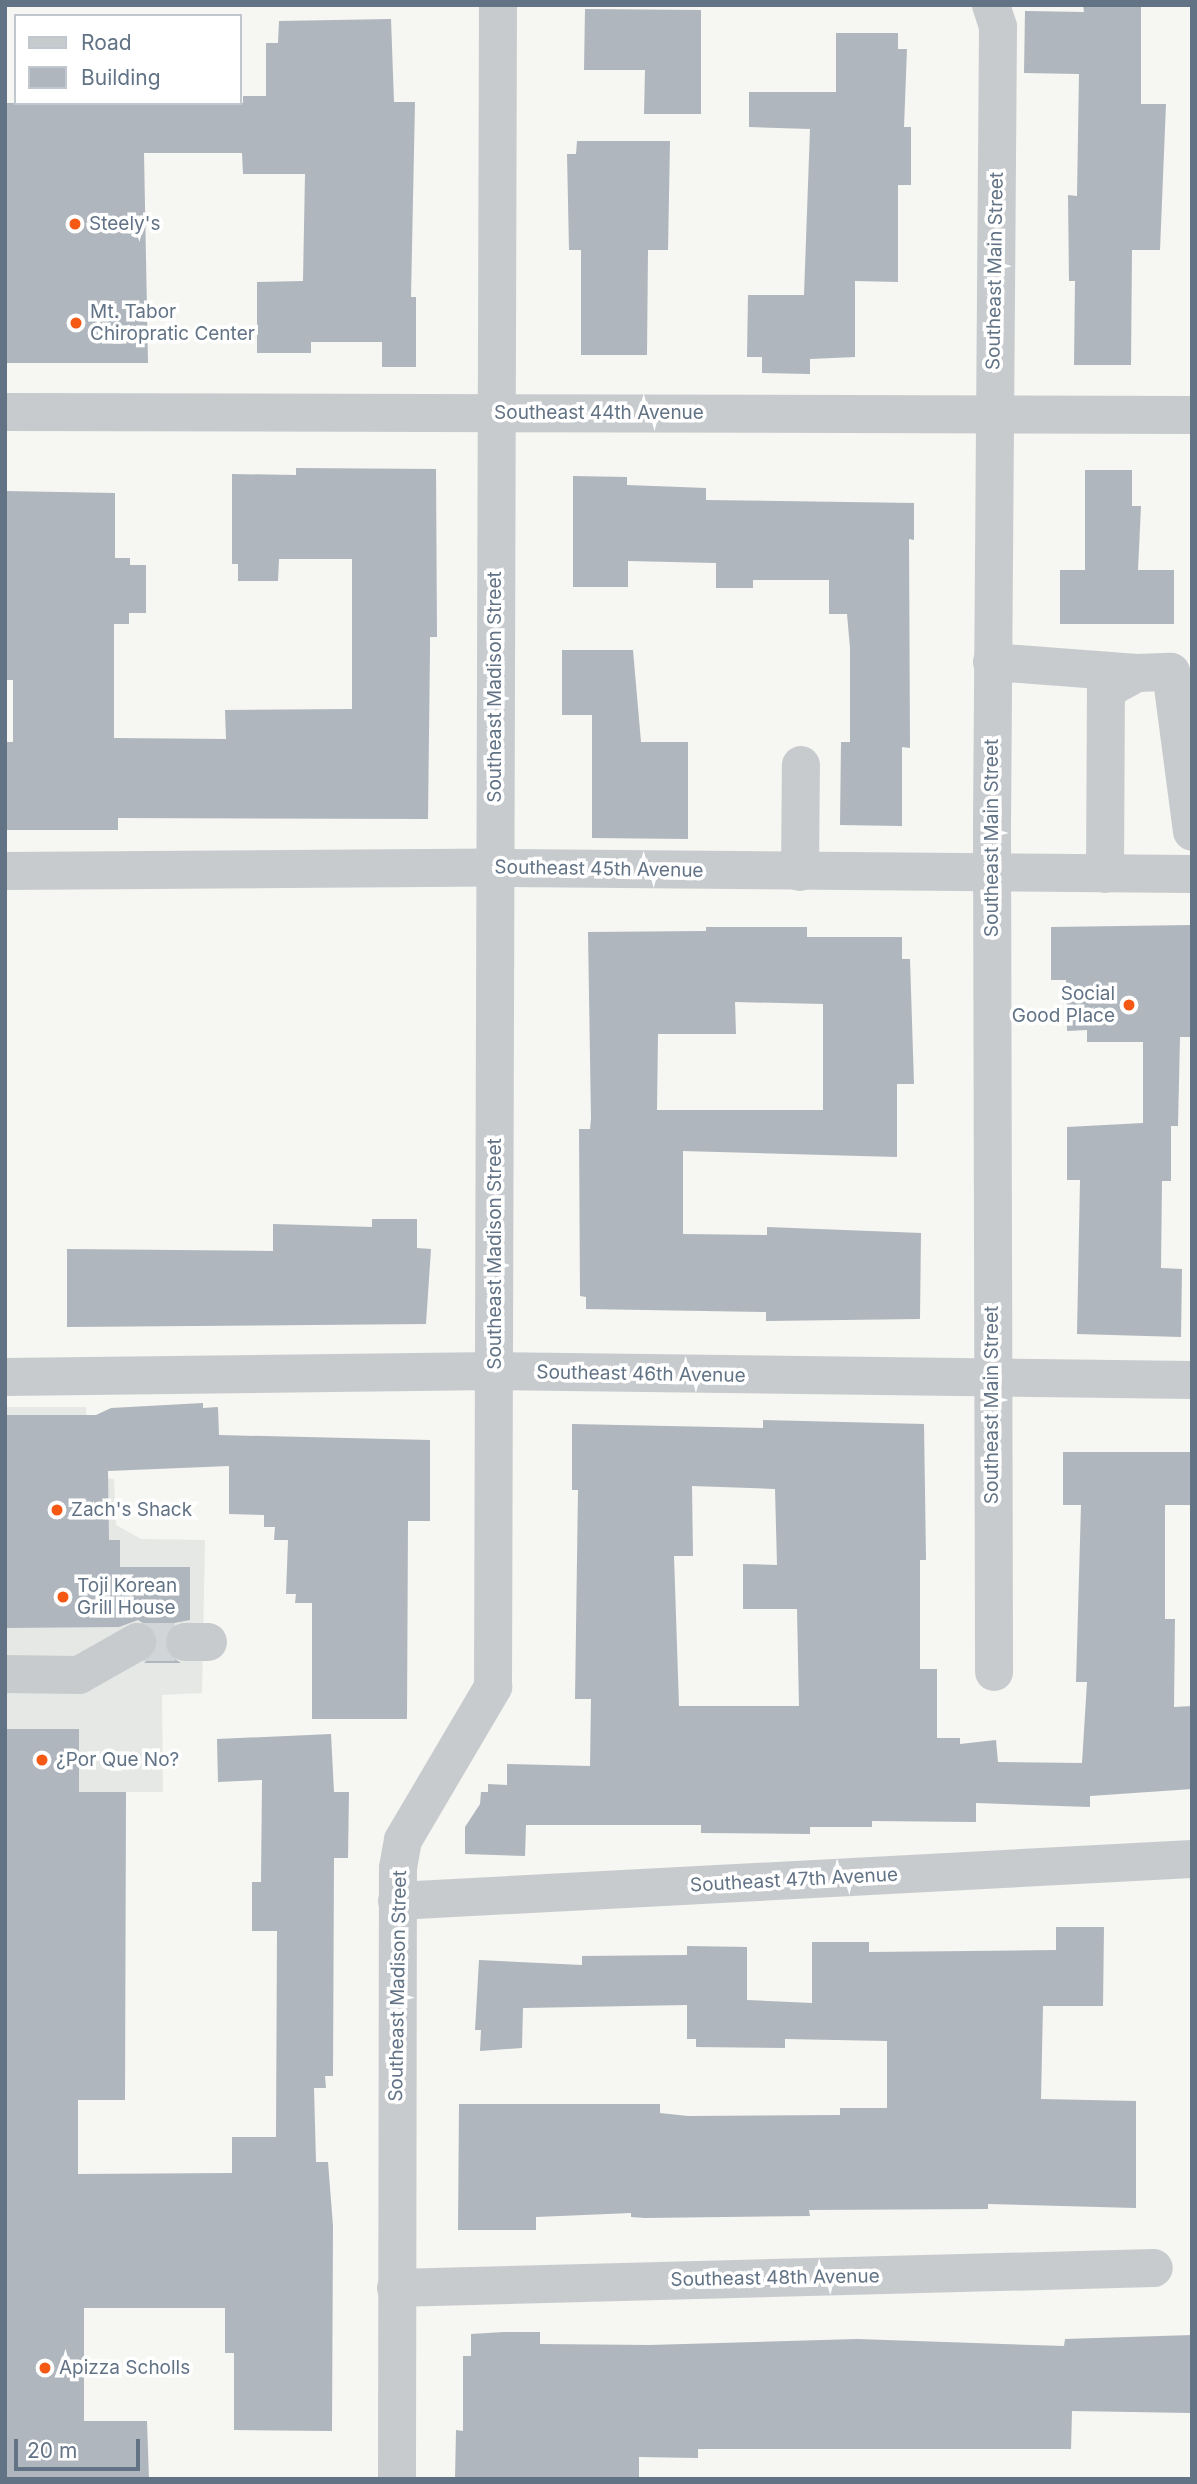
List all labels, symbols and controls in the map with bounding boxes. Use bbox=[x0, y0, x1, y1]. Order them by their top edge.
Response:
legend bbox=[14, 14, 242, 105]
text: Road bbox=[81, 30, 132, 55]
text: Building bbox=[81, 65, 161, 90]
street label: Southeast Main Street bbox=[982, 172, 1008, 370]
place label: Steely's bbox=[89, 213, 160, 235]
marker: Steely's bbox=[67, 216, 83, 232]
place label: Mt. Tabor Chiropratic Center bbox=[90, 301, 255, 345]
marker: Mt. Tabor Chiropratic Center bbox=[68, 315, 84, 331]
street label: Southeast 44th Avenue bbox=[494, 402, 704, 424]
street label: Southeast Madison Street bbox=[484, 571, 506, 803]
street label: Southeast Main Street bbox=[981, 739, 1003, 937]
street label: Southeast 45th Avenue bbox=[494, 856, 704, 882]
place label: Social Good Place bbox=[1012, 983, 1115, 1027]
marker: Social Good Place bbox=[1121, 997, 1137, 1013]
street label: Southeast Madison Street bbox=[484, 1138, 506, 1370]
street label: Southeast Main Street bbox=[981, 1306, 1003, 1504]
street label: Southeast 46th Avenue bbox=[536, 1361, 746, 1387]
place label: Zach's Shack bbox=[71, 1499, 192, 1521]
marker: Zach's Shack bbox=[49, 1502, 65, 1518]
place label: Toji Korean Grill House bbox=[77, 1575, 177, 1619]
marker: Toji Korean Grill House bbox=[55, 1589, 71, 1605]
place label: ¿Por Que No? bbox=[56, 1749, 179, 1771]
marker: ¿Por Que No? bbox=[34, 1752, 50, 1768]
street label: Southeast 47th Avenue bbox=[689, 1863, 899, 1897]
street label: Southeast Madison Street bbox=[385, 1870, 411, 2102]
street label: Southeast 48th Avenue bbox=[670, 2265, 880, 2291]
place label: Apizza Scholls bbox=[59, 2357, 190, 2379]
marker: Apizza Scholls bbox=[37, 2360, 53, 2376]
scale bar bbox=[18, 2424, 144, 2468]
text: 20 m bbox=[27, 2438, 77, 2463]

